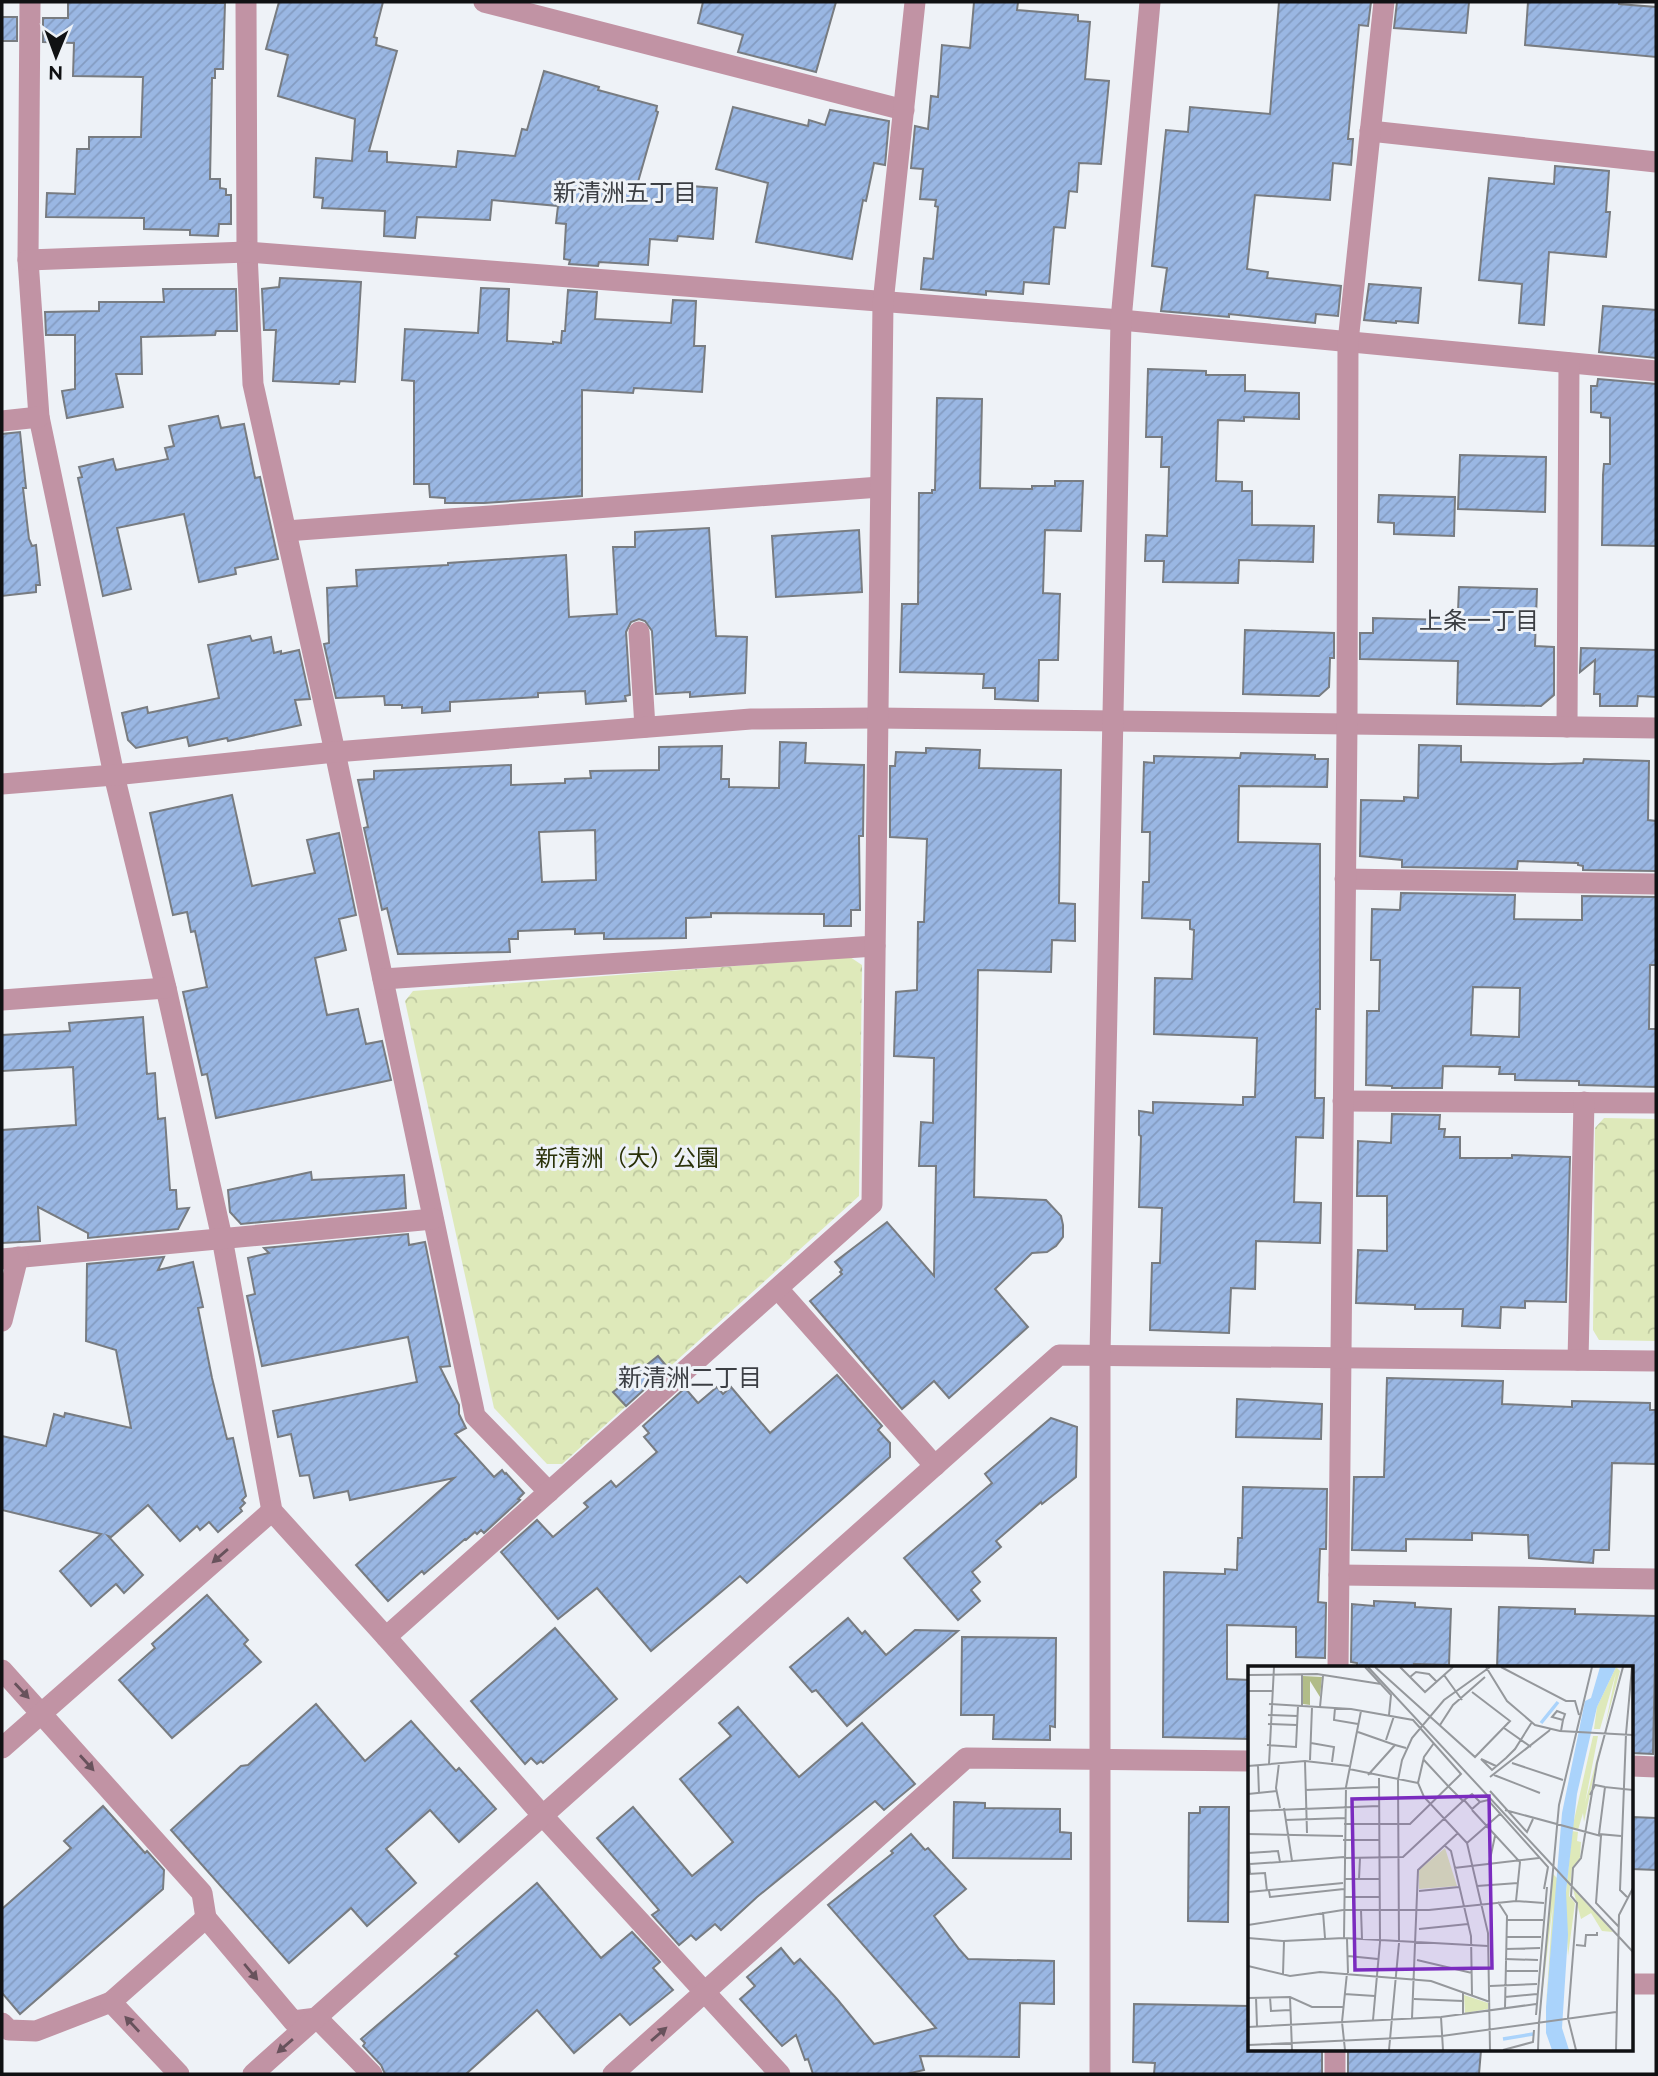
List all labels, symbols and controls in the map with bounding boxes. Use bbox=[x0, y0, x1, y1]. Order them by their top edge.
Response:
north arrow bbox=[21, 21, 91, 91]
text: N bbox=[48, 62, 63, 84]
district label: 新清洲五丁目 bbox=[553, 178, 697, 207]
district label: 上条一丁目 bbox=[1419, 606, 1539, 635]
park label: 新清洲（大）公園 bbox=[535, 1144, 719, 1171]
district label: 新清洲二丁目 bbox=[618, 1363, 762, 1392]
one-way arrow bbox=[212, 1548, 229, 1563]
inset map bbox=[1248, 1666, 1634, 2052]
one-way arrow bbox=[13, 1682, 29, 1699]
one-way arrow bbox=[79, 1755, 94, 1772]
one-way arrow bbox=[243, 1963, 258, 1980]
one-way arrow bbox=[125, 2016, 141, 2033]
one-way arrow bbox=[650, 2026, 668, 2042]
one-way arrow bbox=[276, 2038, 294, 2054]

